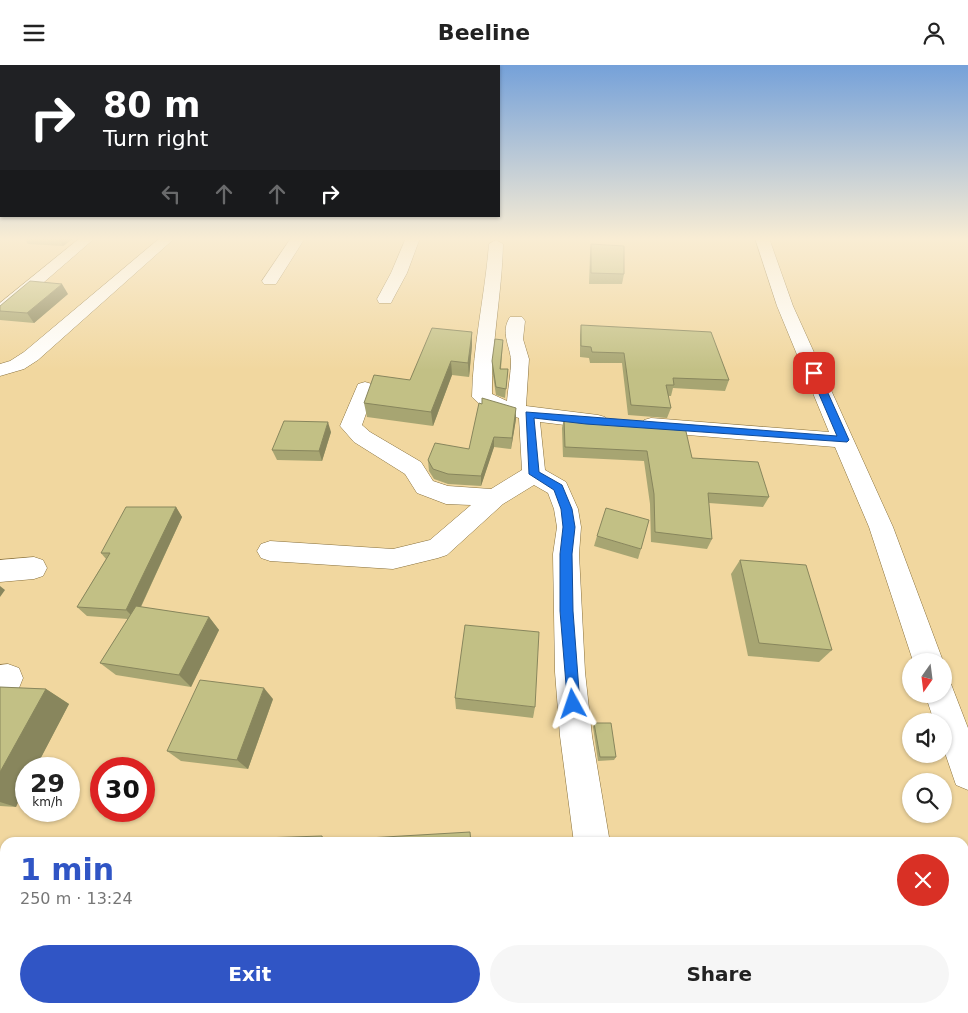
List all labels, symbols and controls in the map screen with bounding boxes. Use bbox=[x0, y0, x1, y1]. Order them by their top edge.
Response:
icon: menu bbox=[20, 19, 48, 47]
icon: person bbox=[920, 19, 948, 47]
text: Beeline bbox=[438, 20, 530, 45]
icon: right bbox=[20, 85, 85, 150]
text: 80 m bbox=[103, 85, 200, 125]
text: Turn right bbox=[103, 126, 208, 151]
icon: left bbox=[157, 180, 185, 208]
icon: ahead bbox=[210, 180, 238, 208]
icon: ahead bbox=[263, 180, 291, 208]
icon: right bbox=[316, 180, 344, 208]
pin bbox=[793, 352, 835, 394]
icon: arrive bbox=[800, 359, 828, 387]
north arrow bbox=[902, 653, 952, 703]
map controls bbox=[902, 653, 952, 823]
position arrow bbox=[546, 677, 598, 729]
button: sound bbox=[902, 713, 952, 763]
speed limit sign: 30 bbox=[90, 757, 155, 822]
text: 29 bbox=[30, 769, 65, 798]
button: search bbox=[902, 773, 952, 823]
text: km/h bbox=[32, 795, 63, 809]
text: 1 min bbox=[20, 852, 114, 887]
button: close bbox=[897, 854, 949, 906]
text: 250 m · 13:24 bbox=[20, 889, 133, 908]
button: Exit bbox=[20, 945, 480, 1003]
button: Share bbox=[490, 945, 949, 1003]

